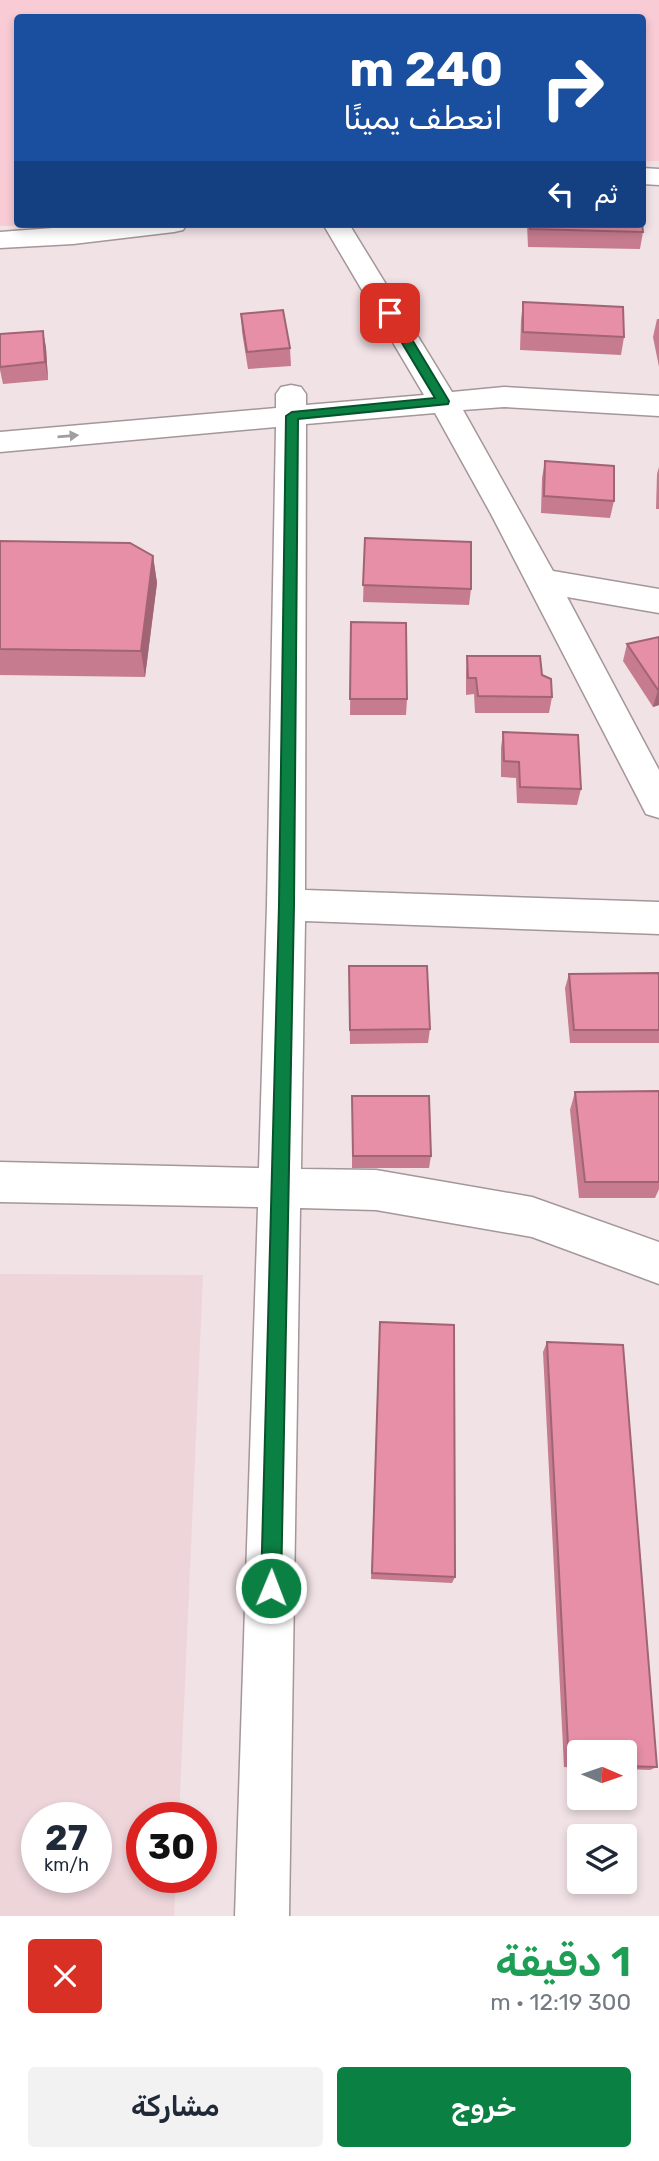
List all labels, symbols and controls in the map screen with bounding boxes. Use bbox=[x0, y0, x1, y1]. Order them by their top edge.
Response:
text: 240 m bbox=[349, 40, 503, 98]
icon: right bbox=[527, 42, 618, 133]
text: انعطف يمينًا bbox=[343, 99, 503, 137]
icon: left bbox=[542, 175, 580, 213]
text: ثم bbox=[594, 179, 618, 210]
pin bbox=[360, 283, 420, 343]
icon: arrive bbox=[371, 294, 409, 332]
one-way arrow bbox=[57, 430, 79, 441]
position arrow bbox=[234, 1551, 308, 1625]
north arrow bbox=[567, 1740, 637, 1810]
map controls bbox=[567, 1740, 637, 1894]
speed limit sign: 30 bbox=[126, 1802, 217, 1893]
text: 27 bbox=[45, 1817, 88, 1859]
button: layers bbox=[567, 1824, 637, 1894]
text: km/h bbox=[44, 1854, 89, 1876]
text: 1 دقيقة bbox=[495, 1937, 631, 1987]
button: close bbox=[28, 1939, 102, 2013]
text: 300 m · 12:19 bbox=[490, 1988, 631, 2016]
button: مشاركة bbox=[28, 2067, 323, 2147]
button: خروج bbox=[337, 2067, 631, 2147]

